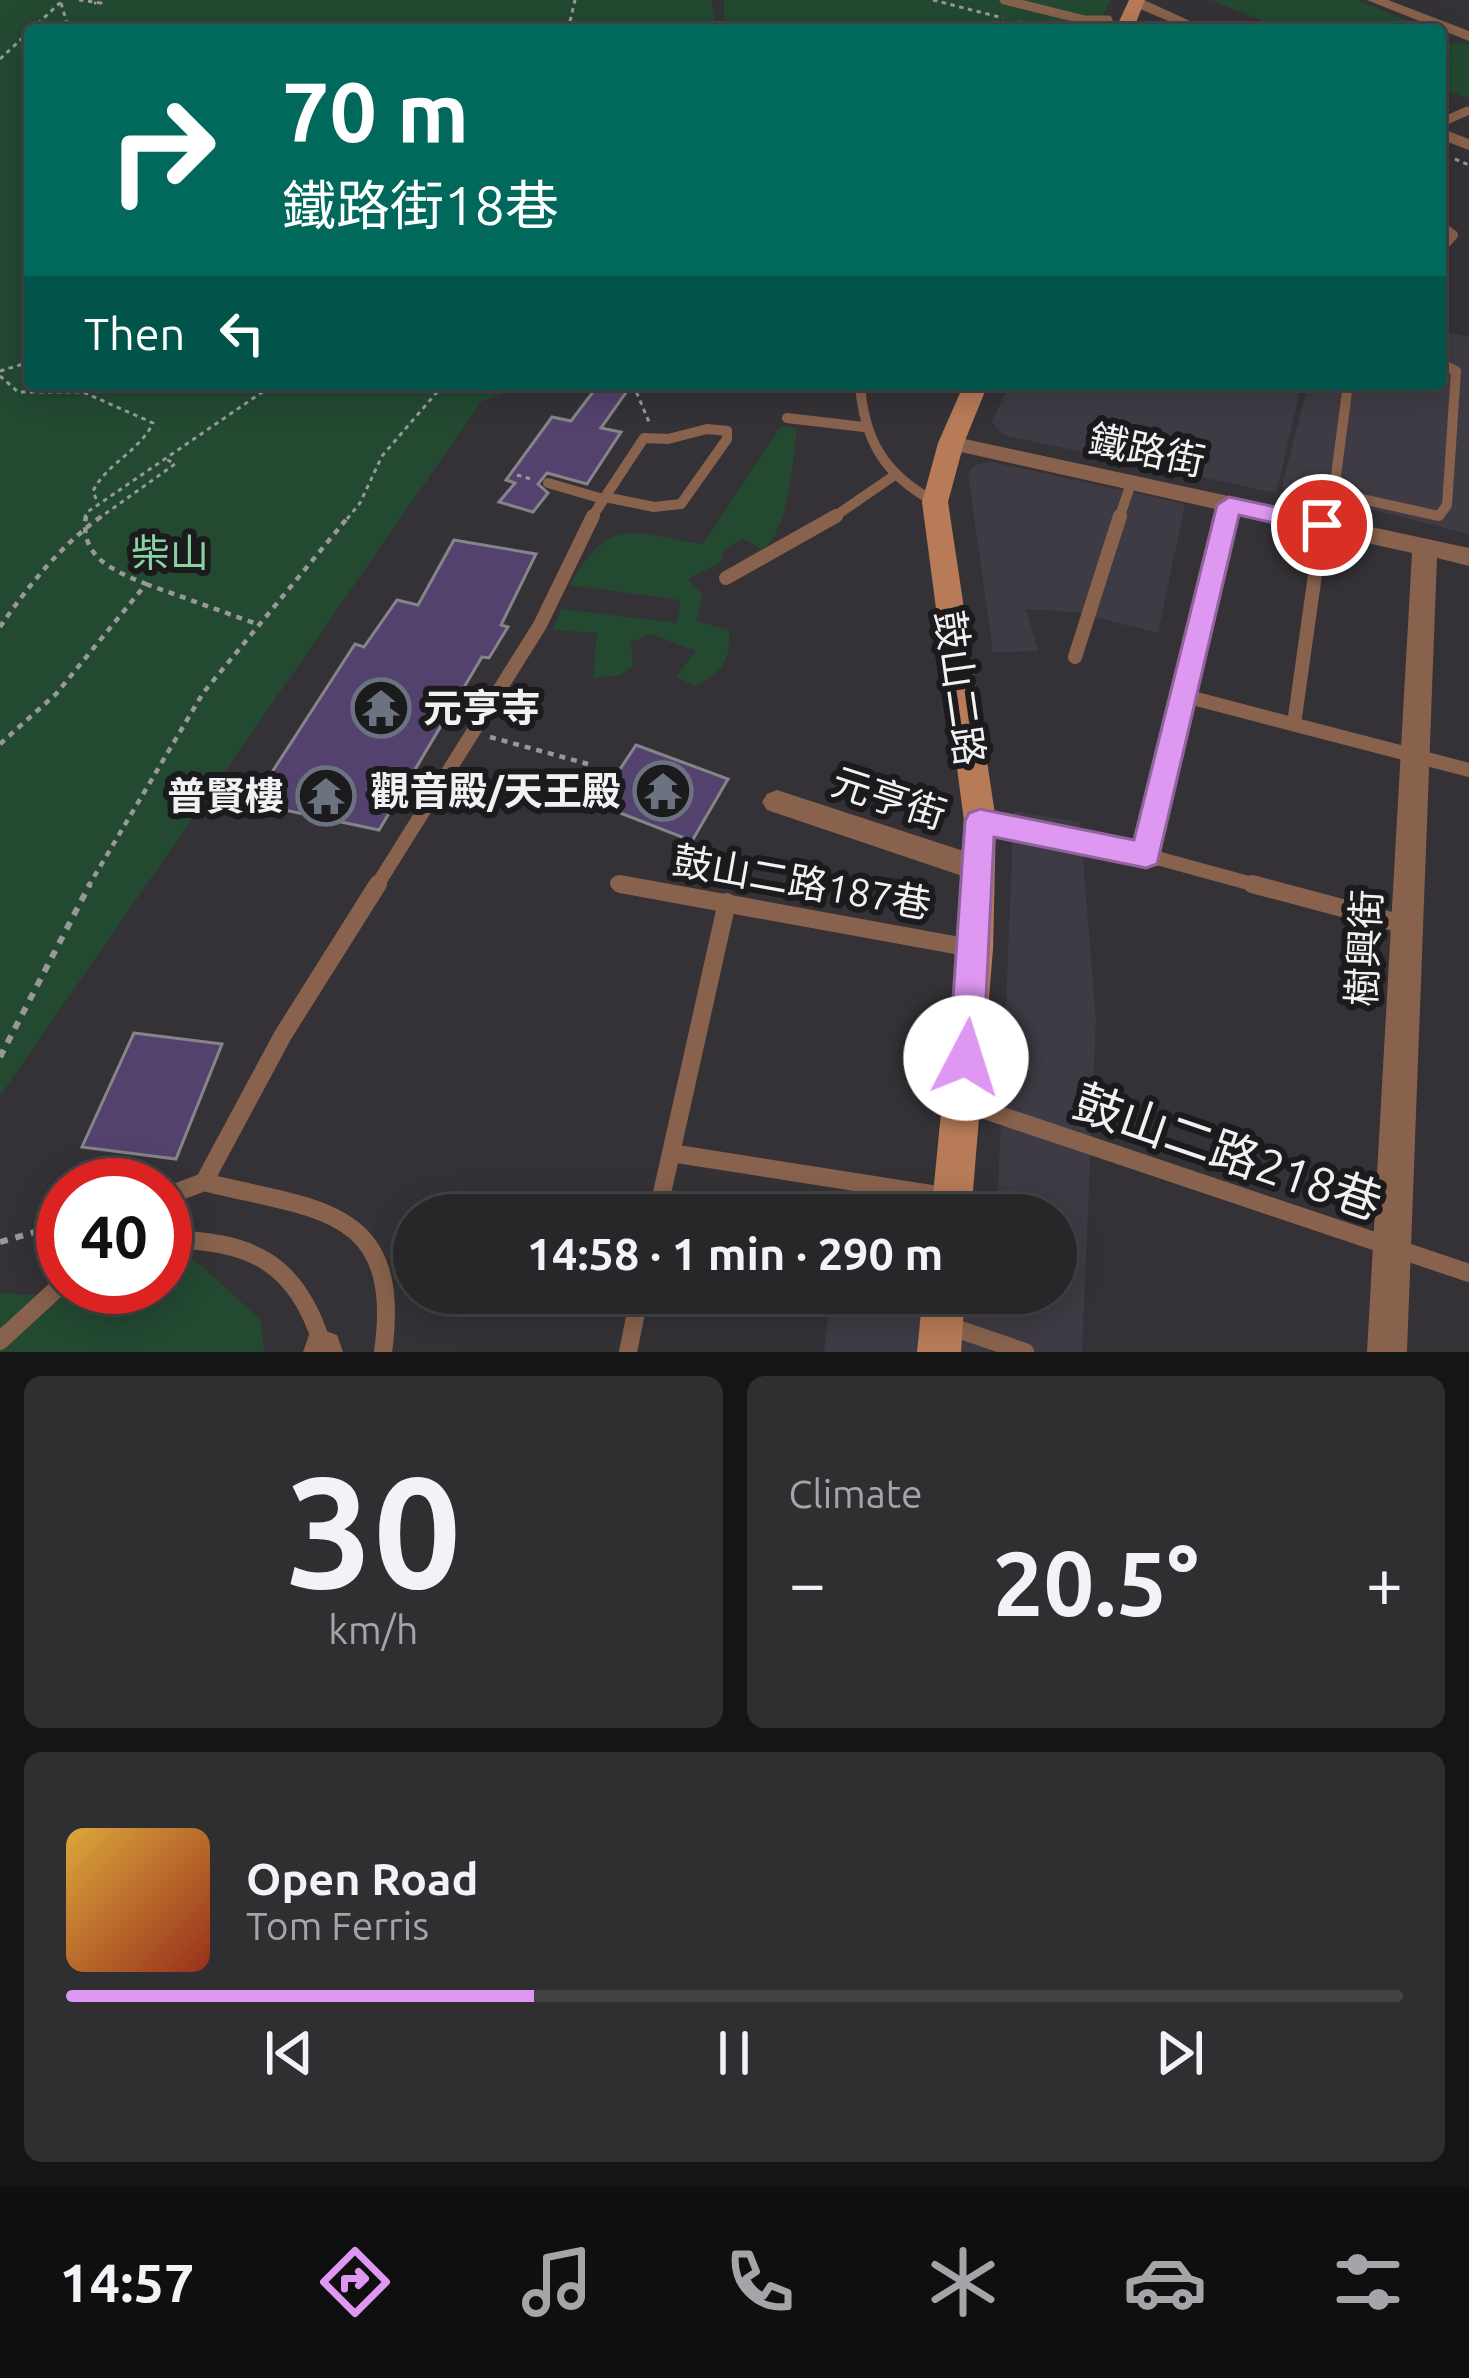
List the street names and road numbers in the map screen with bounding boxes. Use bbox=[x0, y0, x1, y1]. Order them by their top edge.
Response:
street label: 鐵路街 bbox=[1085, 416, 1209, 483]
street label: 鼓山二路 bbox=[928, 608, 993, 768]
street label: 元亨街 bbox=[827, 759, 951, 836]
street label: 鼓山二路187巷 bbox=[670, 838, 934, 925]
street label: 樹興街 bbox=[1339, 888, 1388, 1008]
street label: 鼓山二路218巷 bbox=[1068, 1073, 1389, 1229]

